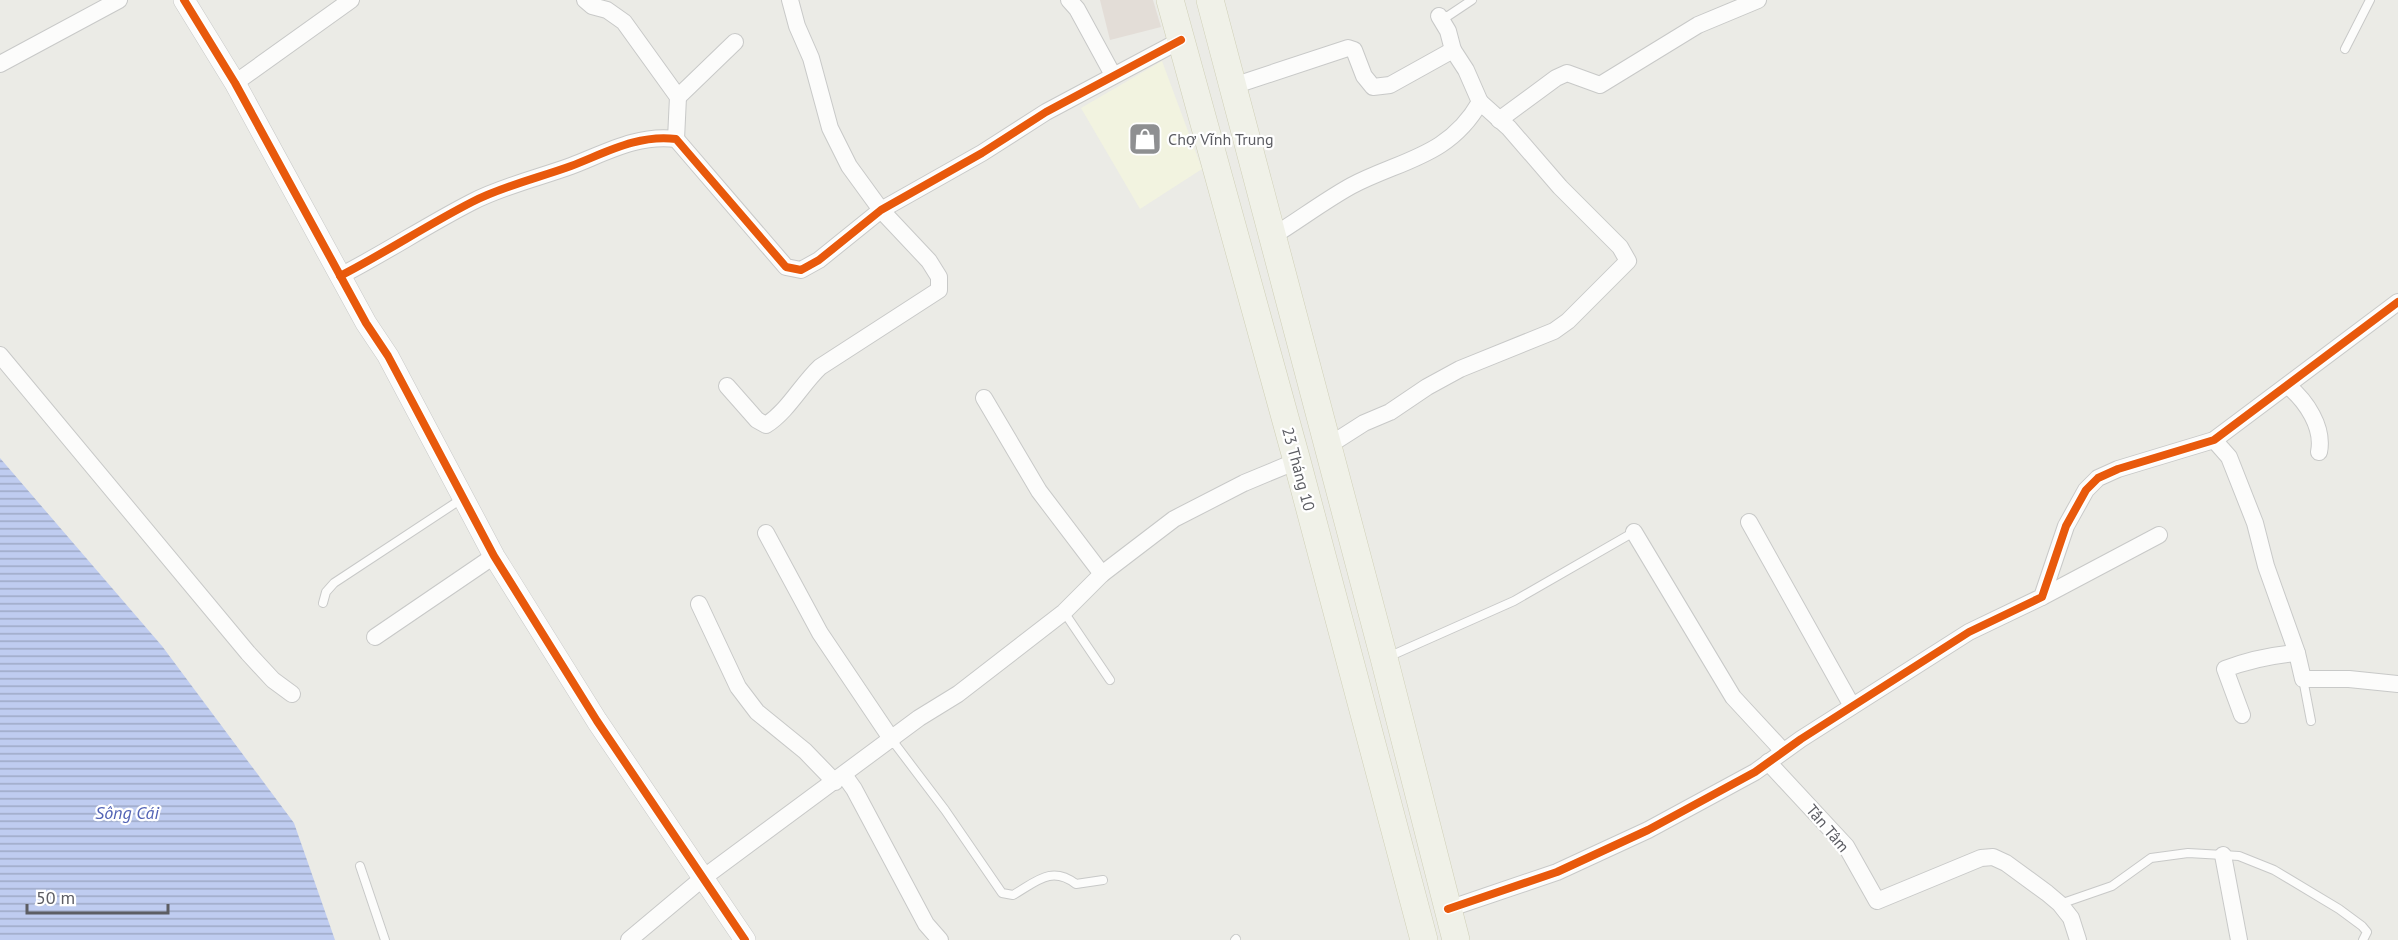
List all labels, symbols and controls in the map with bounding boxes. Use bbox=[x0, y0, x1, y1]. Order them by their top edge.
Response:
shop icon: Chợ Vĩnh Trung bbox=[1127, 121, 1163, 157]
place label: Chợ Vĩnh Trung bbox=[1168, 129, 1274, 149]
street label: 23 Tháng 10 bbox=[1278, 425, 1320, 513]
street label: Tấn Tâm bbox=[1802, 800, 1854, 856]
water label: Sông Cái bbox=[95, 801, 160, 824]
scale bar bbox=[27, 877, 168, 915]
text: 50 m bbox=[36, 886, 75, 909]

